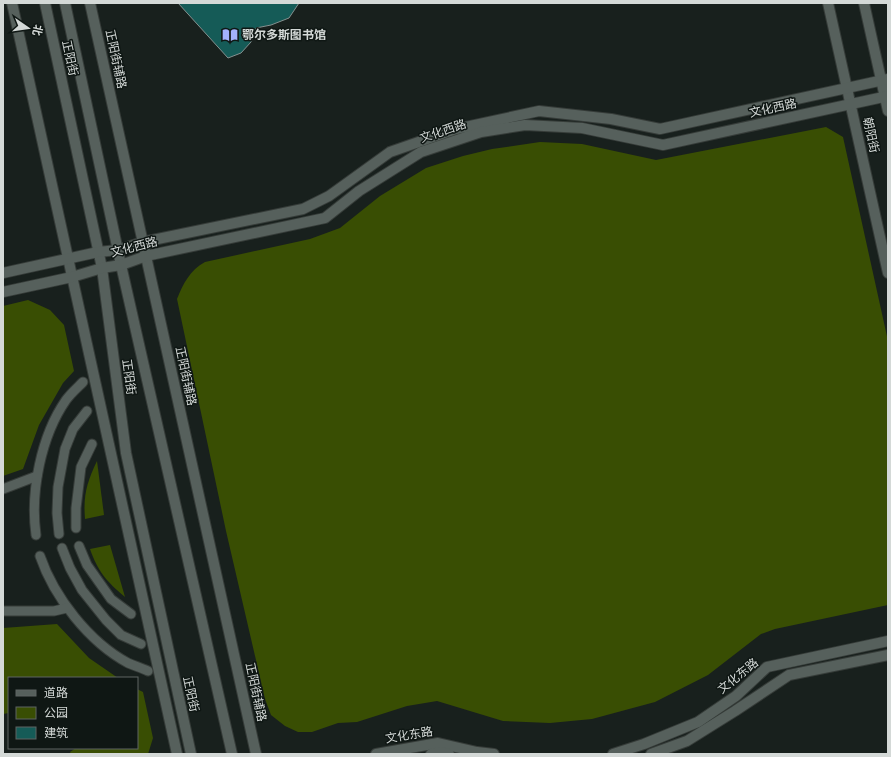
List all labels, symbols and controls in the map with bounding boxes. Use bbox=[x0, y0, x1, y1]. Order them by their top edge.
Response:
north arrow bbox=[8, 8, 48, 48]
text: 北 bbox=[30, 23, 47, 37]
library icon: 鄂尔多斯图书馆 bbox=[221, 26, 239, 44]
place label: 鄂尔多斯图书馆 bbox=[242, 26, 326, 42]
street label: 正阳街辅路 bbox=[103, 28, 131, 90]
street label: 正阳街 bbox=[59, 39, 83, 77]
street label: 文化西路 bbox=[748, 94, 798, 120]
street label: 文化西路 bbox=[417, 115, 468, 145]
street label: 朝阳街 bbox=[860, 116, 884, 154]
street label: 文化西路 bbox=[109, 232, 159, 260]
street label: 正阳街辅路 bbox=[173, 345, 201, 407]
street label: 正阳街 bbox=[120, 358, 140, 396]
street label: 文化东路 bbox=[714, 654, 761, 697]
street label: 正阳街辅路 bbox=[243, 661, 271, 723]
street label: 正阳街 bbox=[180, 675, 204, 713]
legend bbox=[8, 677, 138, 749]
text: 道路 bbox=[44, 684, 68, 700]
text: 公园 bbox=[44, 704, 68, 720]
street label: 文化东路 bbox=[384, 722, 434, 746]
text: 建筑 bbox=[44, 724, 68, 740]

